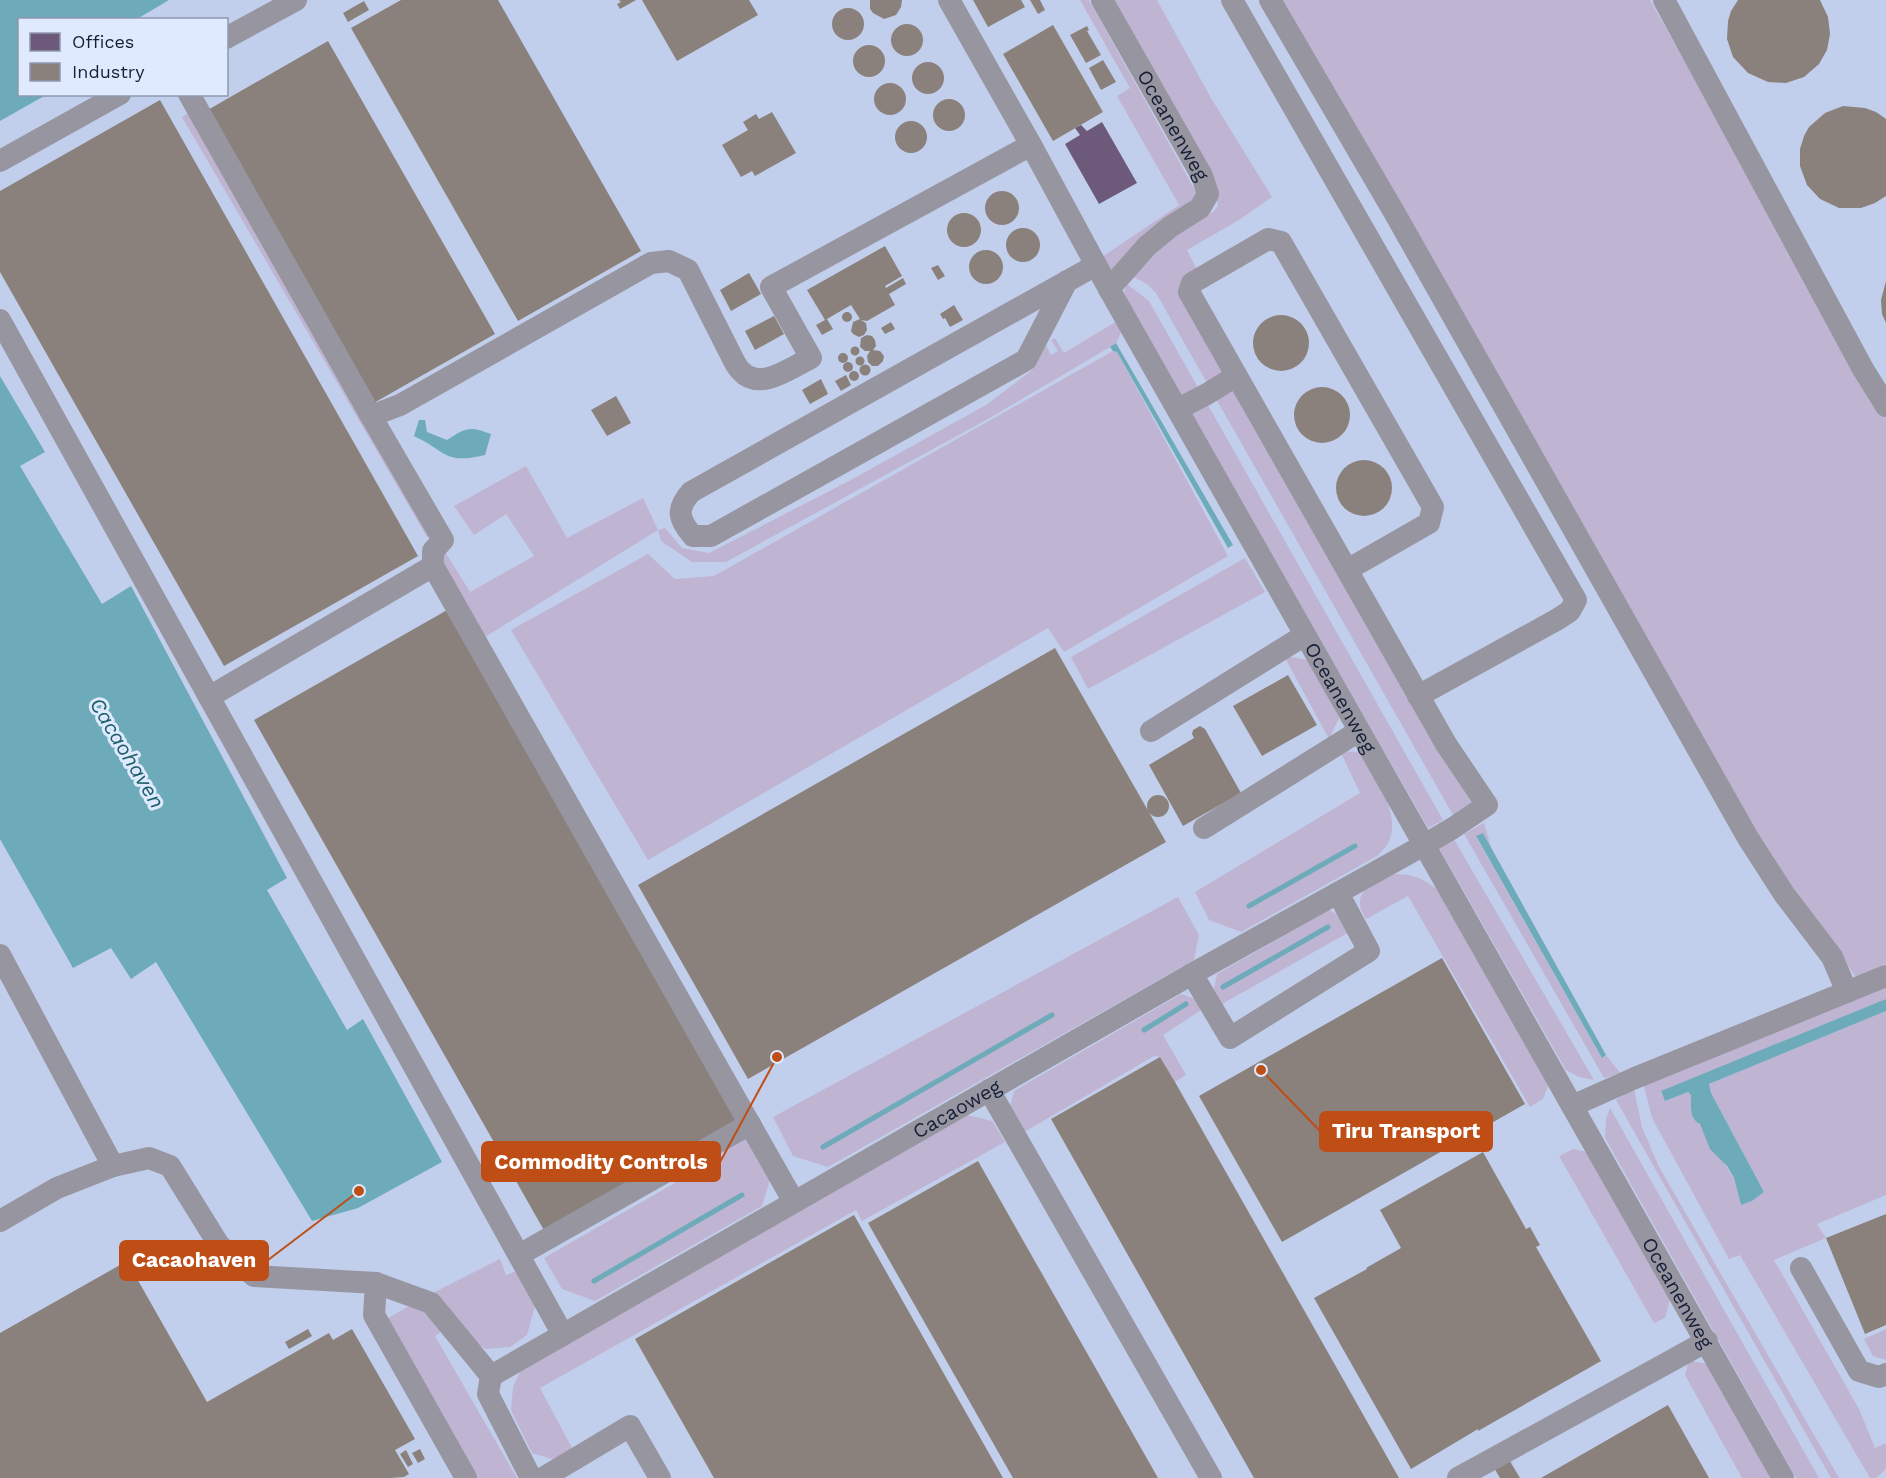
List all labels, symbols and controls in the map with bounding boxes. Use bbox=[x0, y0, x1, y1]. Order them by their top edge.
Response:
legend bbox=[18, 18, 228, 96]
text: Offices bbox=[72, 31, 134, 52]
text: Industry bbox=[72, 61, 145, 82]
street label: Oceanenweg bbox=[1132, 65, 1214, 185]
street label: Oceanenweg bbox=[1300, 638, 1382, 758]
water label: Cacaohaven bbox=[85, 693, 170, 813]
street label: Cacaoweg bbox=[908, 1074, 1006, 1144]
callout: Tiru Transport bbox=[1320, 1112, 1492, 1151]
text: Tiru Transport bbox=[1332, 1118, 1480, 1143]
callout: Commodity Controls bbox=[482, 1142, 720, 1181]
text: Commodity Controls bbox=[494, 1149, 708, 1174]
street label: Oceanenweg bbox=[1637, 1233, 1719, 1353]
callout: Cacaohaven bbox=[120, 1241, 268, 1280]
text: Cacaohaven bbox=[132, 1247, 256, 1272]

